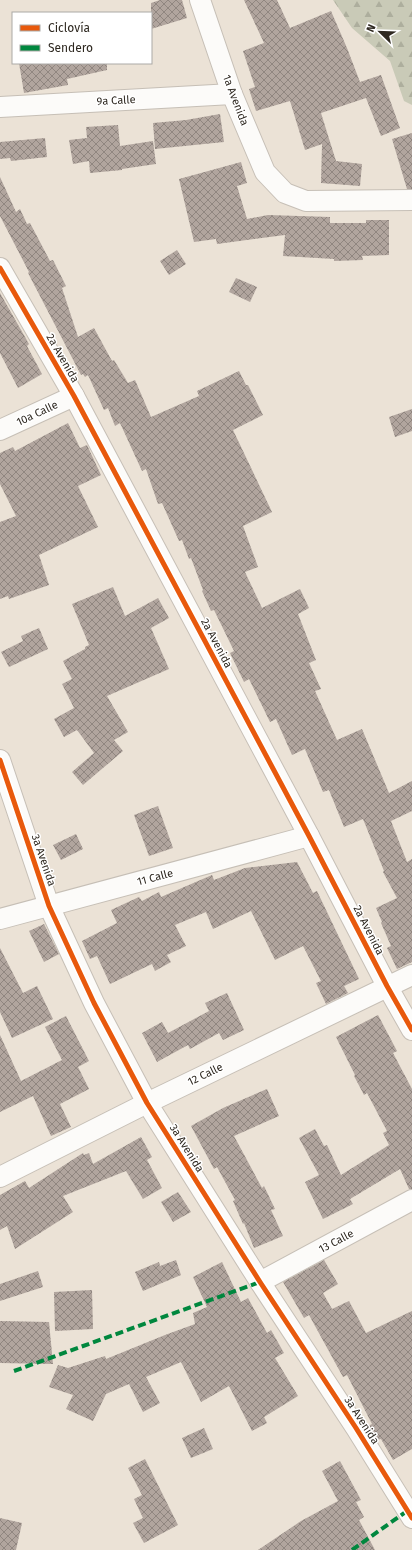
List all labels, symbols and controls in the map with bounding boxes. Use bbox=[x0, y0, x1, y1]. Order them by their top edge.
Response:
legend bbox=[12, 12, 152, 64]
north arrow bbox=[360, 12, 400, 52]
text: Ciclovía bbox=[48, 21, 90, 35]
text: N bbox=[364, 22, 379, 34]
text: Sendero bbox=[48, 41, 93, 55]
street label: 1a Avenida bbox=[220, 73, 251, 127]
street label: 9a Calle bbox=[96, 93, 136, 108]
street label: 2a Avenida bbox=[43, 332, 82, 385]
street label: 10a Calle bbox=[14, 398, 60, 429]
street label: 2a Avenida bbox=[198, 616, 235, 670]
street label: 3a Avenida bbox=[29, 832, 58, 888]
street label: 11 Calle bbox=[136, 866, 174, 888]
street label: 2a Avenida bbox=[351, 903, 387, 957]
street label: 12 Calle bbox=[186, 1060, 225, 1088]
street label: 3a Avenida bbox=[167, 1122, 206, 1175]
street label: 13 Calle bbox=[317, 1227, 356, 1256]
street label: 3a Avenida bbox=[341, 1394, 382, 1447]

